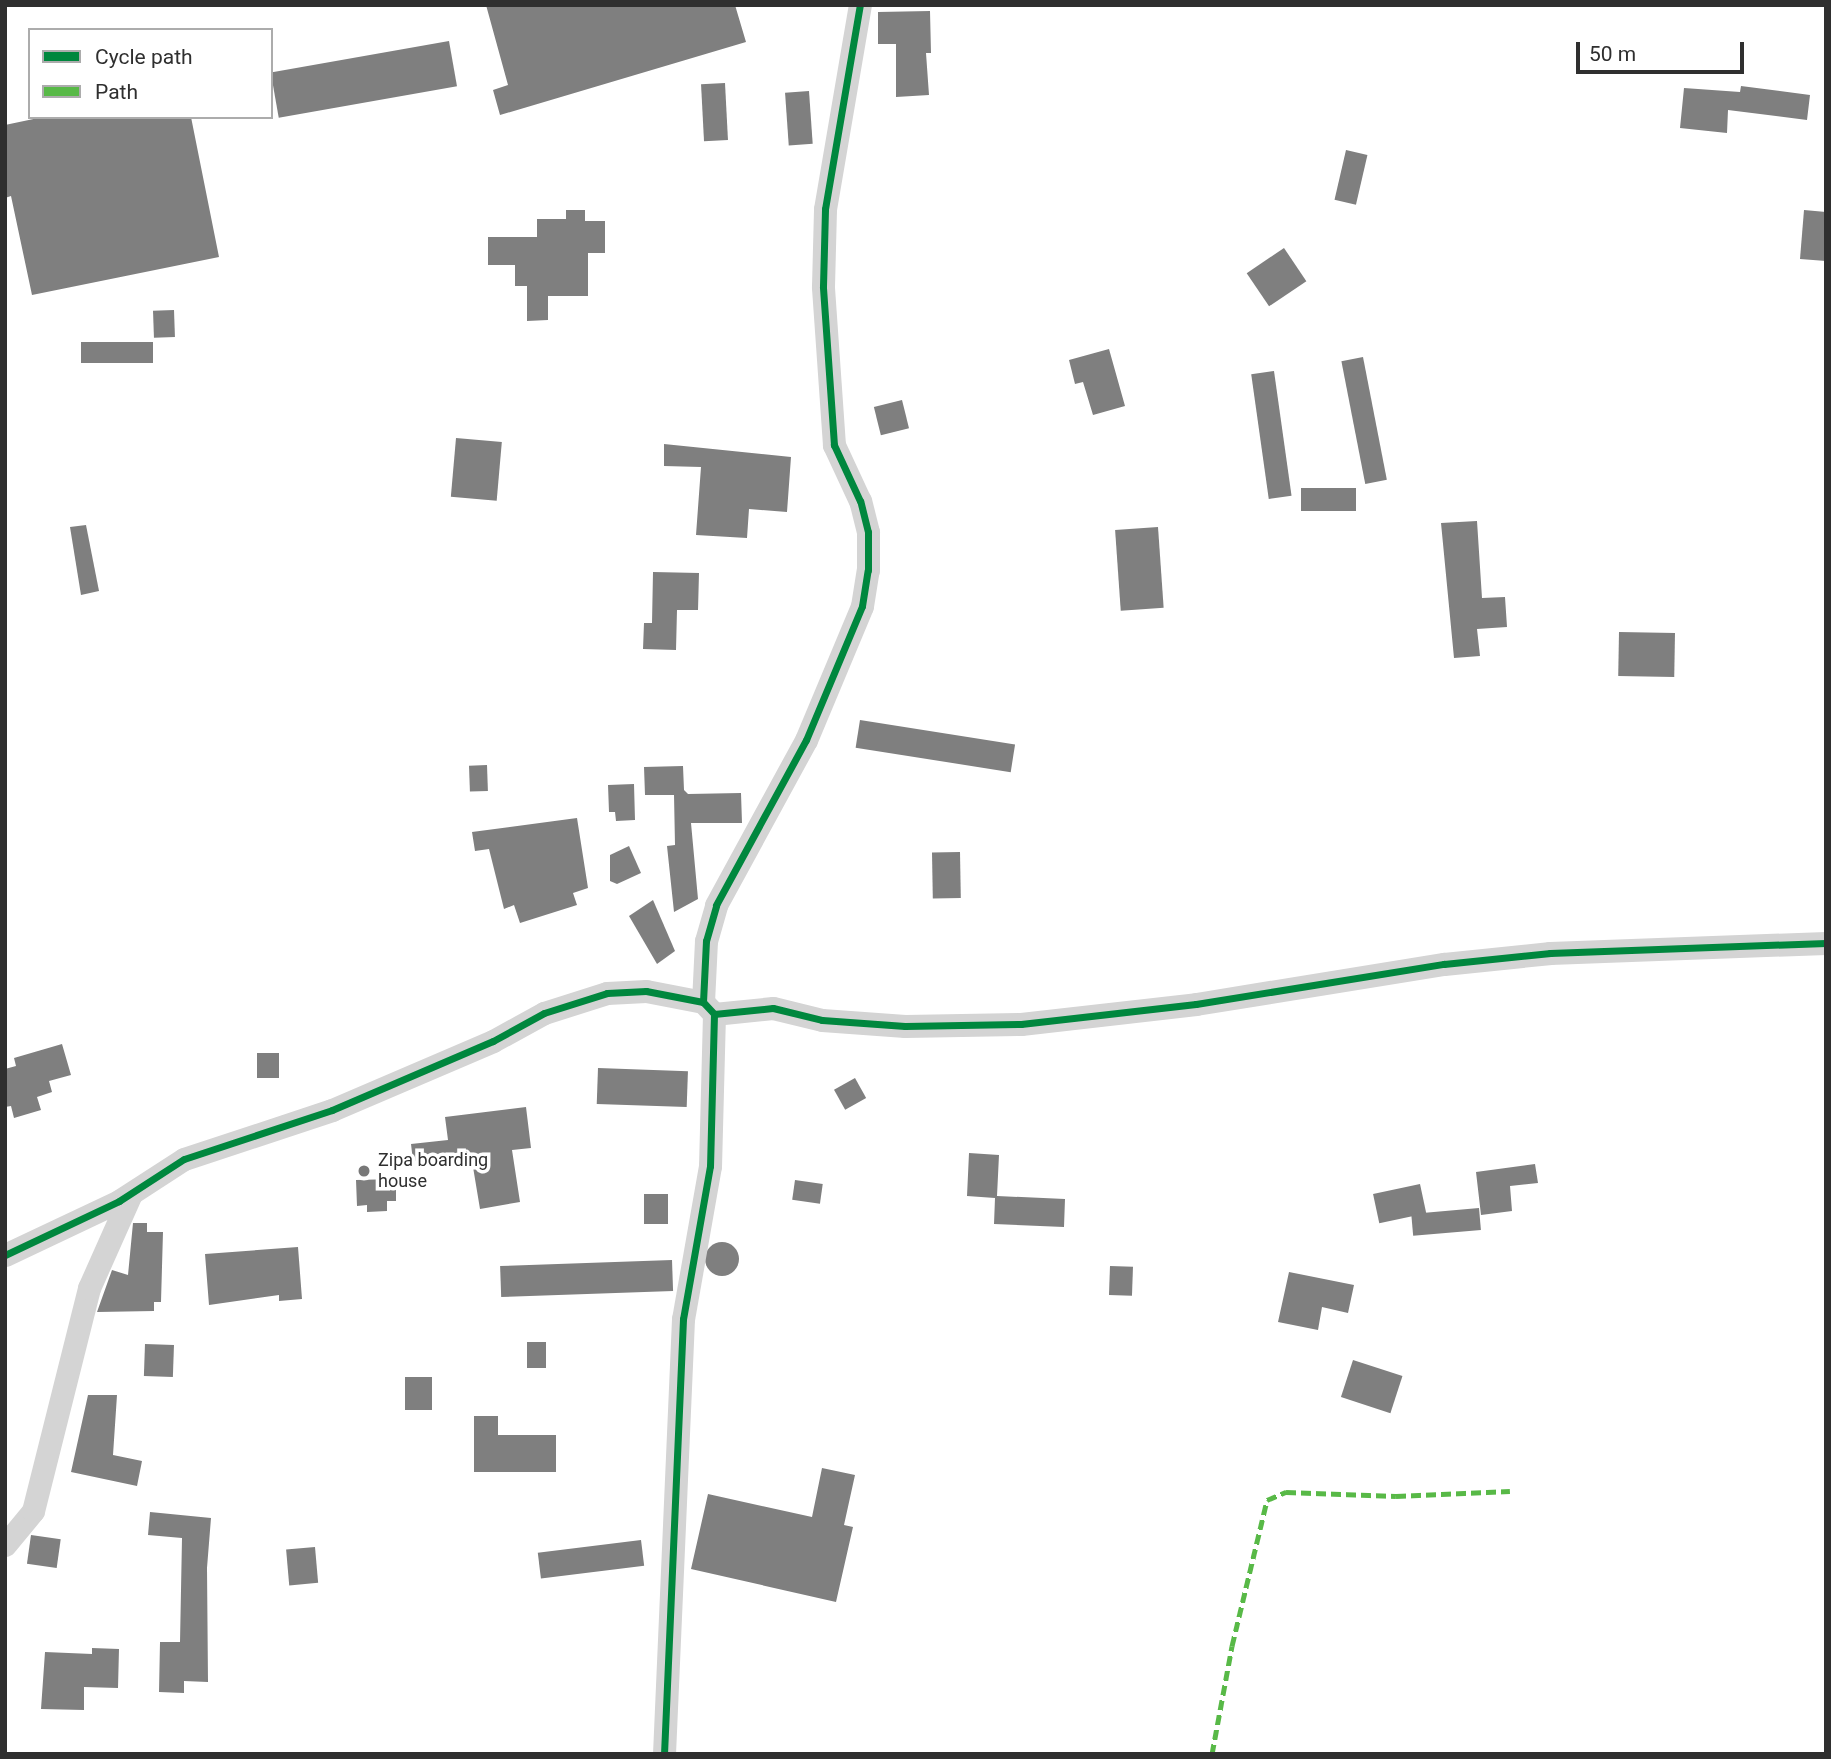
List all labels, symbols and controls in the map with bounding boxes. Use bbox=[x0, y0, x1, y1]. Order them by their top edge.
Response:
legend bbox=[28, 28, 273, 119]
scale bar bbox=[1579, 28, 1747, 72]
text: 50 m bbox=[1589, 42, 1636, 66]
text: Cycle path bbox=[95, 45, 193, 69]
text: Path bbox=[95, 80, 138, 104]
place label: Zipa boarding house bbox=[378, 1150, 488, 1192]
marker: Zipa boarding house bbox=[356, 1163, 372, 1179]

